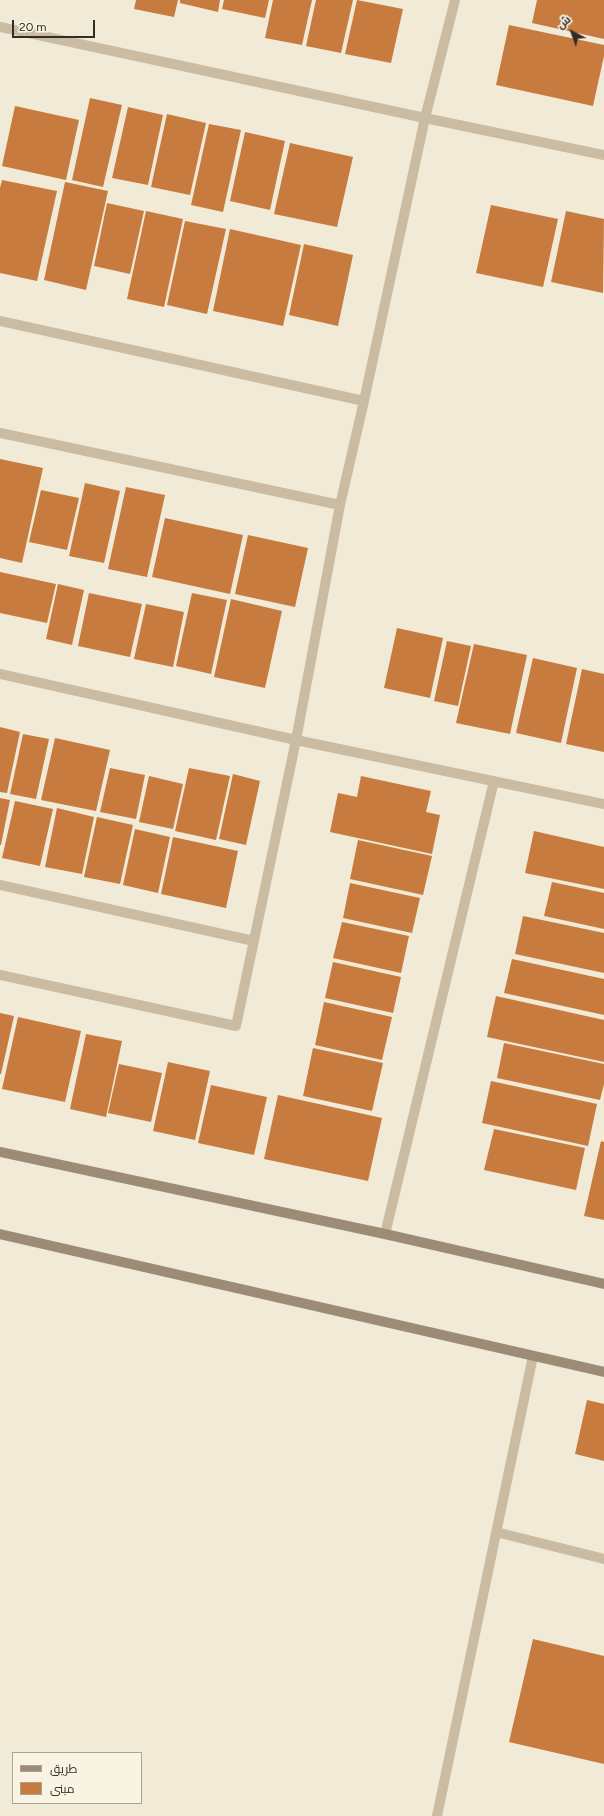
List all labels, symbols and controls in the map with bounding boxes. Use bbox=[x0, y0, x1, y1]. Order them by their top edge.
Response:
scale bar bbox=[14, 12, 97, 38]
north arrow bbox=[552, 12, 592, 52]
text: ش bbox=[554, 13, 573, 32]
text: 20 m bbox=[19, 20, 47, 34]
legend bbox=[12, 1752, 142, 1804]
text: طريق bbox=[50, 1762, 77, 1776]
text: مبنى bbox=[50, 1782, 75, 1796]

